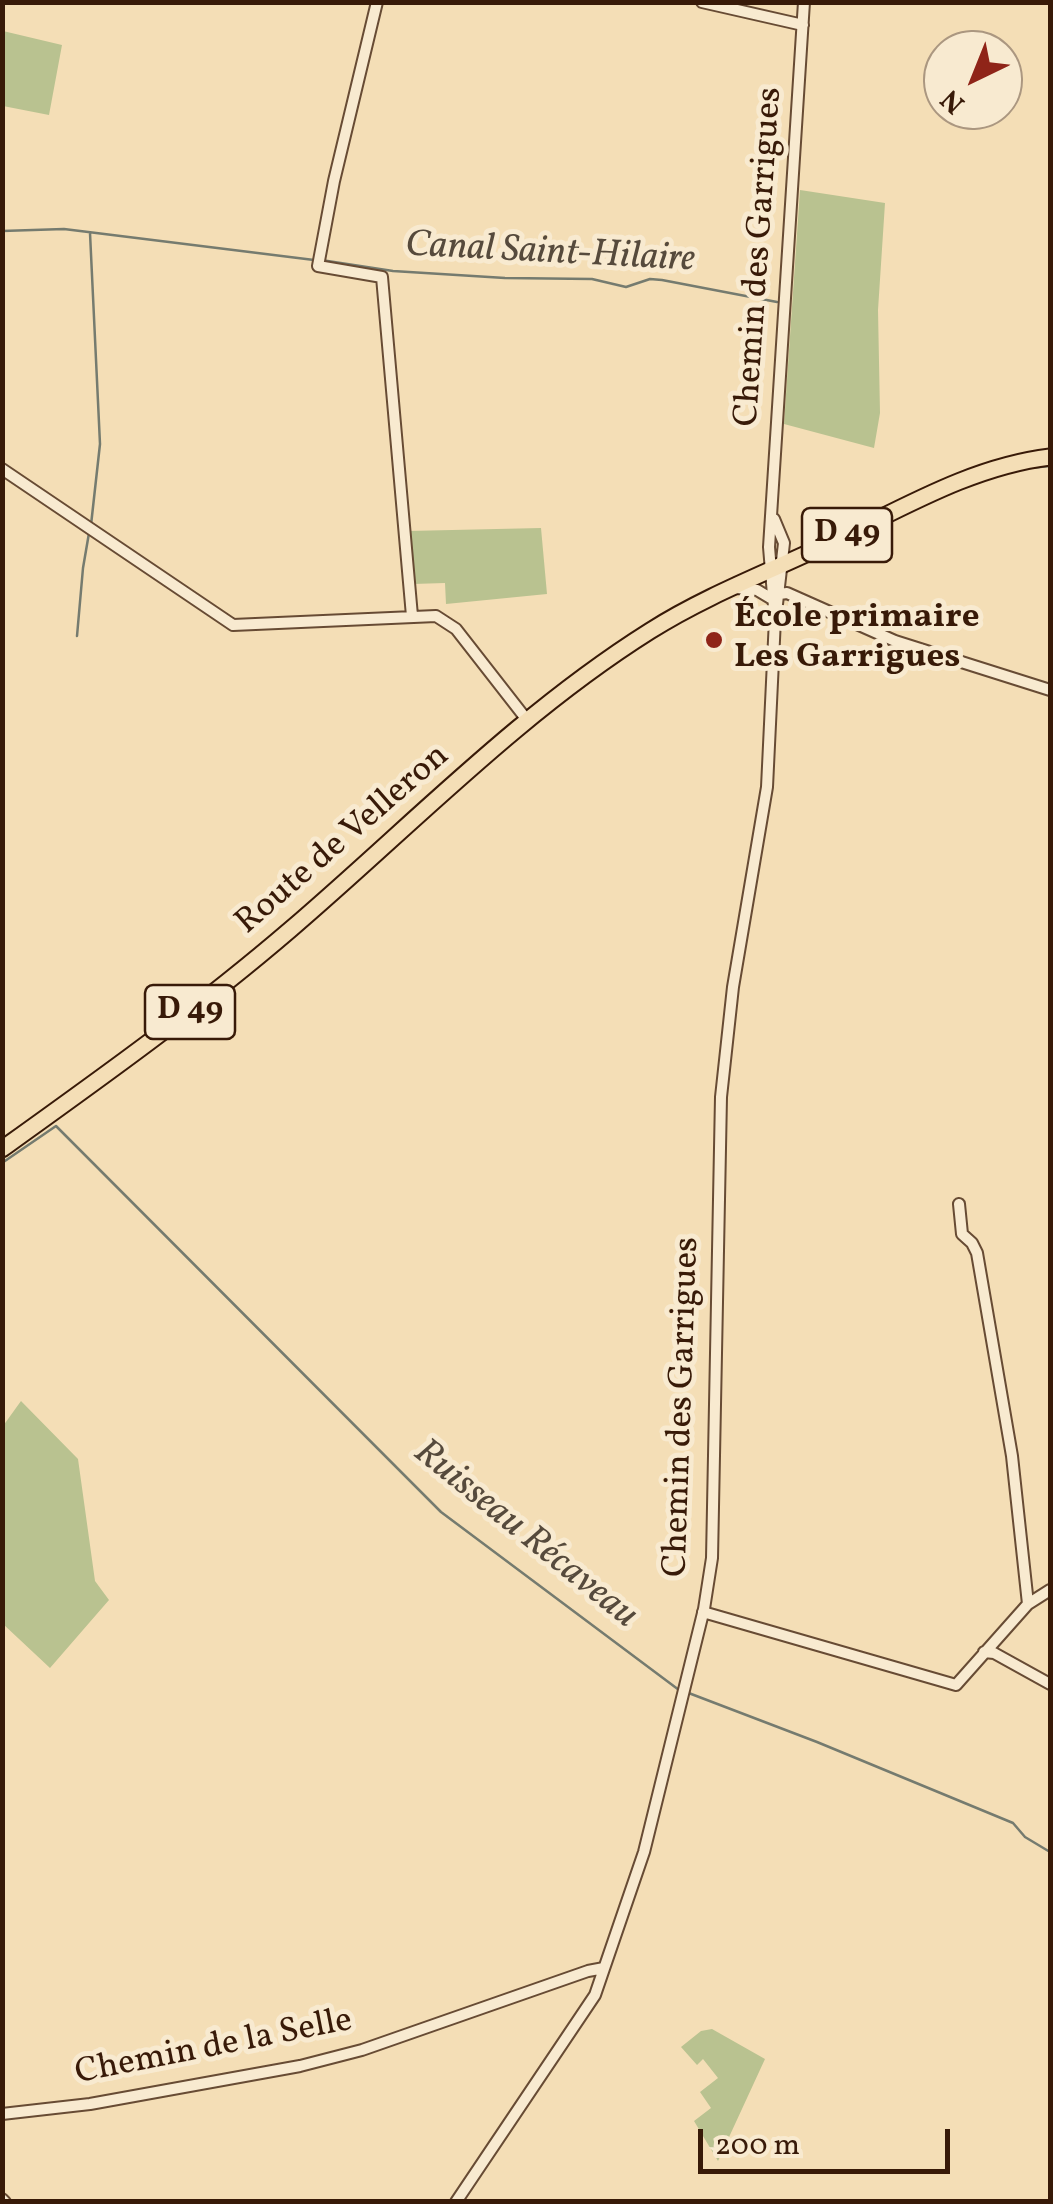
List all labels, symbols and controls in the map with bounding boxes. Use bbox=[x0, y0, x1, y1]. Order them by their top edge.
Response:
north arrow bbox=[923, 30, 1023, 130]
text: N bbox=[933, 80, 974, 122]
street label: Chemin des Garrigues bbox=[728, 86, 794, 428]
water label: Canal Saint-Hilaire bbox=[404, 225, 696, 285]
road number: D 49 bbox=[802, 508, 892, 562]
place label: École primaire Les Garrigues bbox=[734, 599, 980, 681]
marker: École primaire Les Garrigues bbox=[703, 629, 725, 651]
street label: Route de Velleron bbox=[229, 737, 459, 945]
road number: D 49 bbox=[145, 985, 235, 1039]
street label: Chemin des Garrigues bbox=[657, 1236, 711, 1578]
water label: Ruisseau Récaveau bbox=[403, 1432, 645, 1640]
street label: Chemin de la Selle bbox=[72, 2002, 356, 2096]
scale bar bbox=[703, 2109, 956, 2171]
text: 200 m bbox=[715, 2125, 800, 2167]

